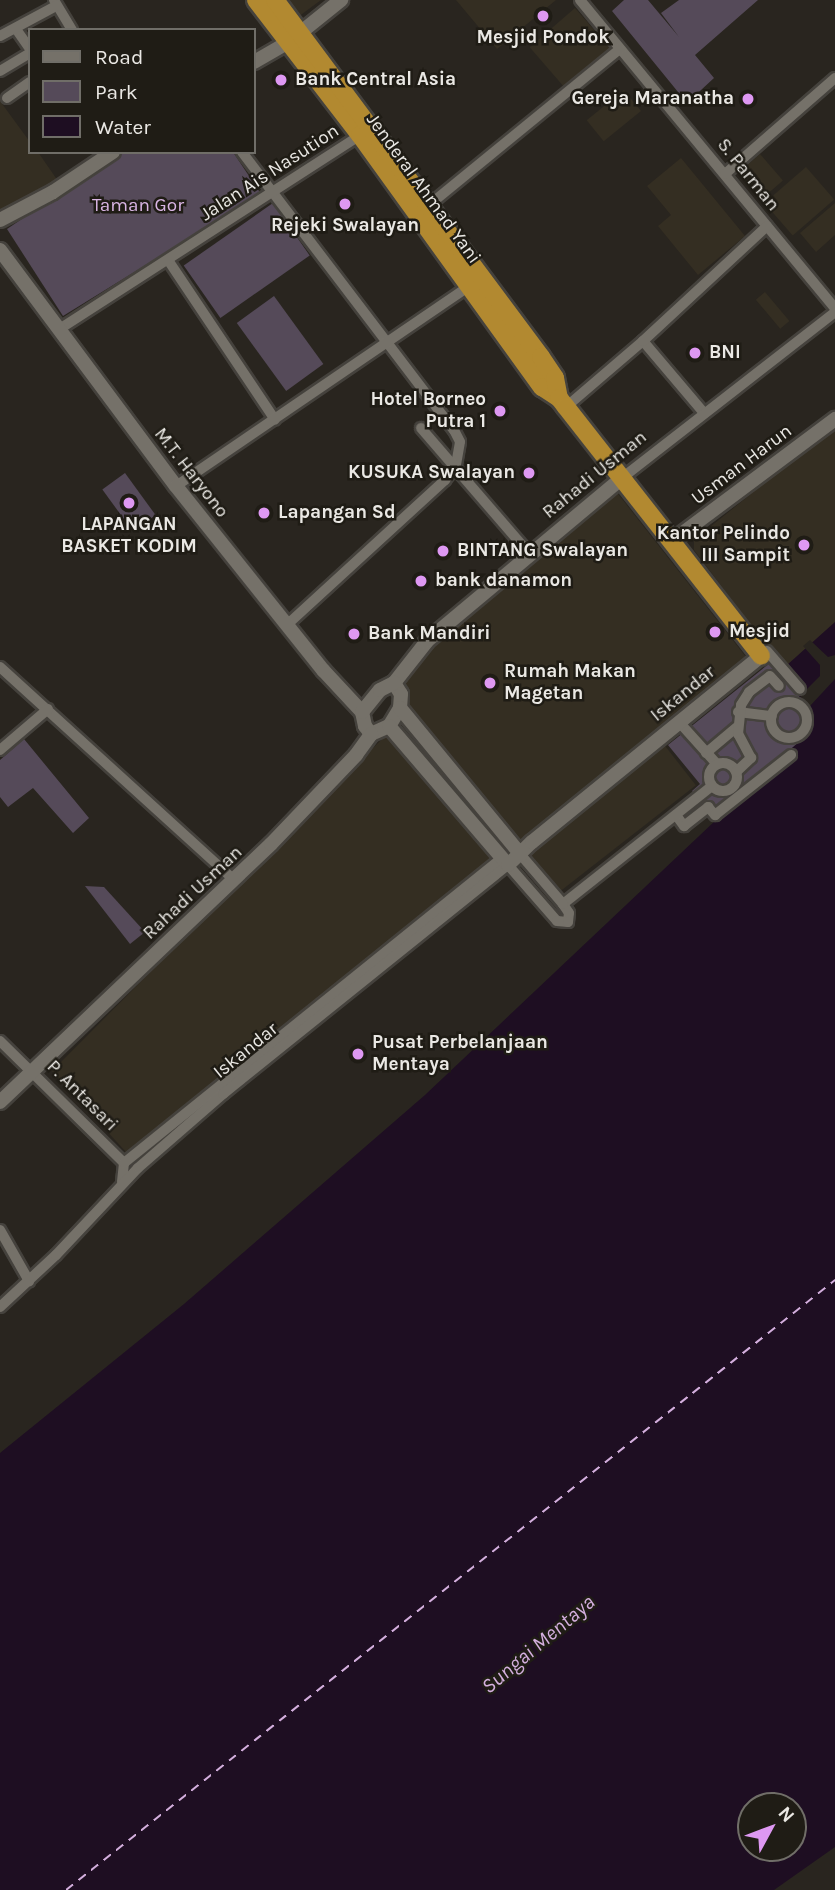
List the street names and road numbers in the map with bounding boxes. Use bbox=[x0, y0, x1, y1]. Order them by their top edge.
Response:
street label: Jenderal Ahmad Yani bbox=[361, 109, 485, 269]
street label: Jalan Ais Nasution bbox=[196, 120, 344, 226]
street label: S. Parman bbox=[712, 134, 784, 216]
street label: Usman Harun bbox=[687, 420, 797, 510]
street label: M.T. Haryono bbox=[149, 423, 233, 523]
street label: Rahadi Usman bbox=[538, 426, 652, 524]
street label: Iskandar bbox=[646, 661, 720, 727]
street label: Rahadi Usman bbox=[139, 841, 247, 945]
street label: Iskandar bbox=[209, 1018, 283, 1084]
street label: P. Antasari bbox=[42, 1056, 122, 1136]

